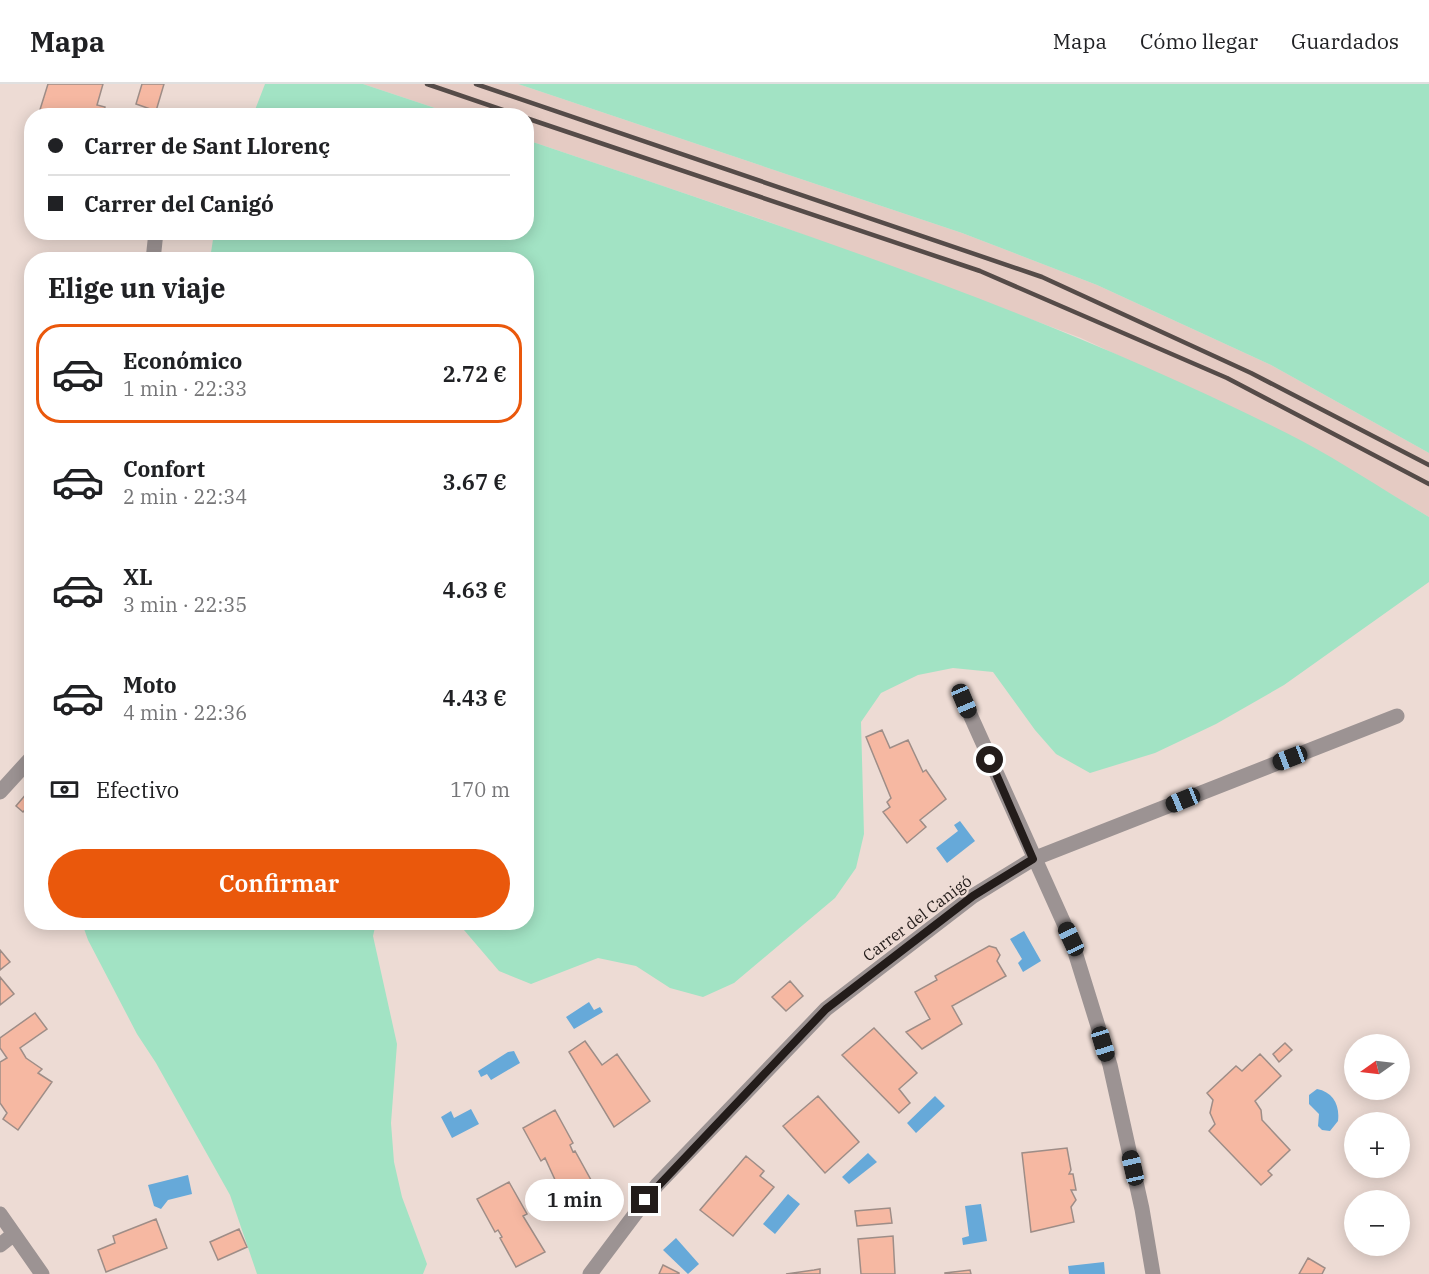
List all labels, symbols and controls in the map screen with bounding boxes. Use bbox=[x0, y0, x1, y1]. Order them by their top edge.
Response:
text: Mapa bbox=[30, 23, 105, 60]
text: Mapa bbox=[1053, 27, 1107, 55]
text: Cómo llegar bbox=[1140, 27, 1258, 55]
text: Guardados bbox=[1291, 27, 1399, 55]
text: Carrer de Sant Llorenç bbox=[84, 131, 330, 160]
text: Carrer del Canigó bbox=[84, 189, 274, 218]
text: Elige un viaje bbox=[48, 270, 226, 305]
text: Económico bbox=[123, 346, 242, 375]
icon: car bbox=[51, 347, 105, 401]
text: 2.72 € bbox=[443, 359, 507, 388]
text: 1 min · 22:33 bbox=[123, 375, 247, 402]
text: Confort bbox=[123, 454, 205, 483]
icon: car bbox=[51, 455, 105, 509]
text: 3.67 € bbox=[443, 467, 507, 496]
text: 2 min · 22:34 bbox=[123, 483, 247, 510]
text: XL bbox=[123, 562, 153, 591]
icon: car bbox=[51, 563, 105, 617]
text: 4.63 € bbox=[443, 575, 507, 604]
text: 3 min · 22:35 bbox=[123, 591, 247, 618]
text: Moto bbox=[123, 670, 177, 699]
icon: car bbox=[51, 671, 105, 725]
car bbox=[949, 681, 979, 721]
text: 4.43 € bbox=[443, 683, 507, 712]
text: 4 min · 22:36 bbox=[123, 699, 247, 726]
car bbox=[1270, 743, 1310, 773]
route start bbox=[976, 746, 1003, 773]
icon: cash bbox=[48, 773, 81, 806]
text: Efectivo bbox=[96, 775, 179, 804]
text: 170 m bbox=[450, 776, 510, 803]
car bbox=[1163, 785, 1203, 815]
button: Confirmar bbox=[48, 849, 510, 918]
street label: Carrer del Canigó bbox=[859, 871, 975, 965]
car bbox=[1055, 919, 1087, 959]
car bbox=[1089, 1024, 1117, 1064]
north arrow bbox=[1344, 1034, 1410, 1100]
map controls bbox=[1344, 1034, 1410, 1256]
button: + bbox=[1344, 1112, 1410, 1178]
car bbox=[1120, 1148, 1146, 1188]
callout: 1 min bbox=[525, 1179, 624, 1221]
text: 1 min bbox=[547, 1186, 602, 1213]
route end bbox=[631, 1186, 658, 1213]
button: − bbox=[1344, 1190, 1410, 1256]

